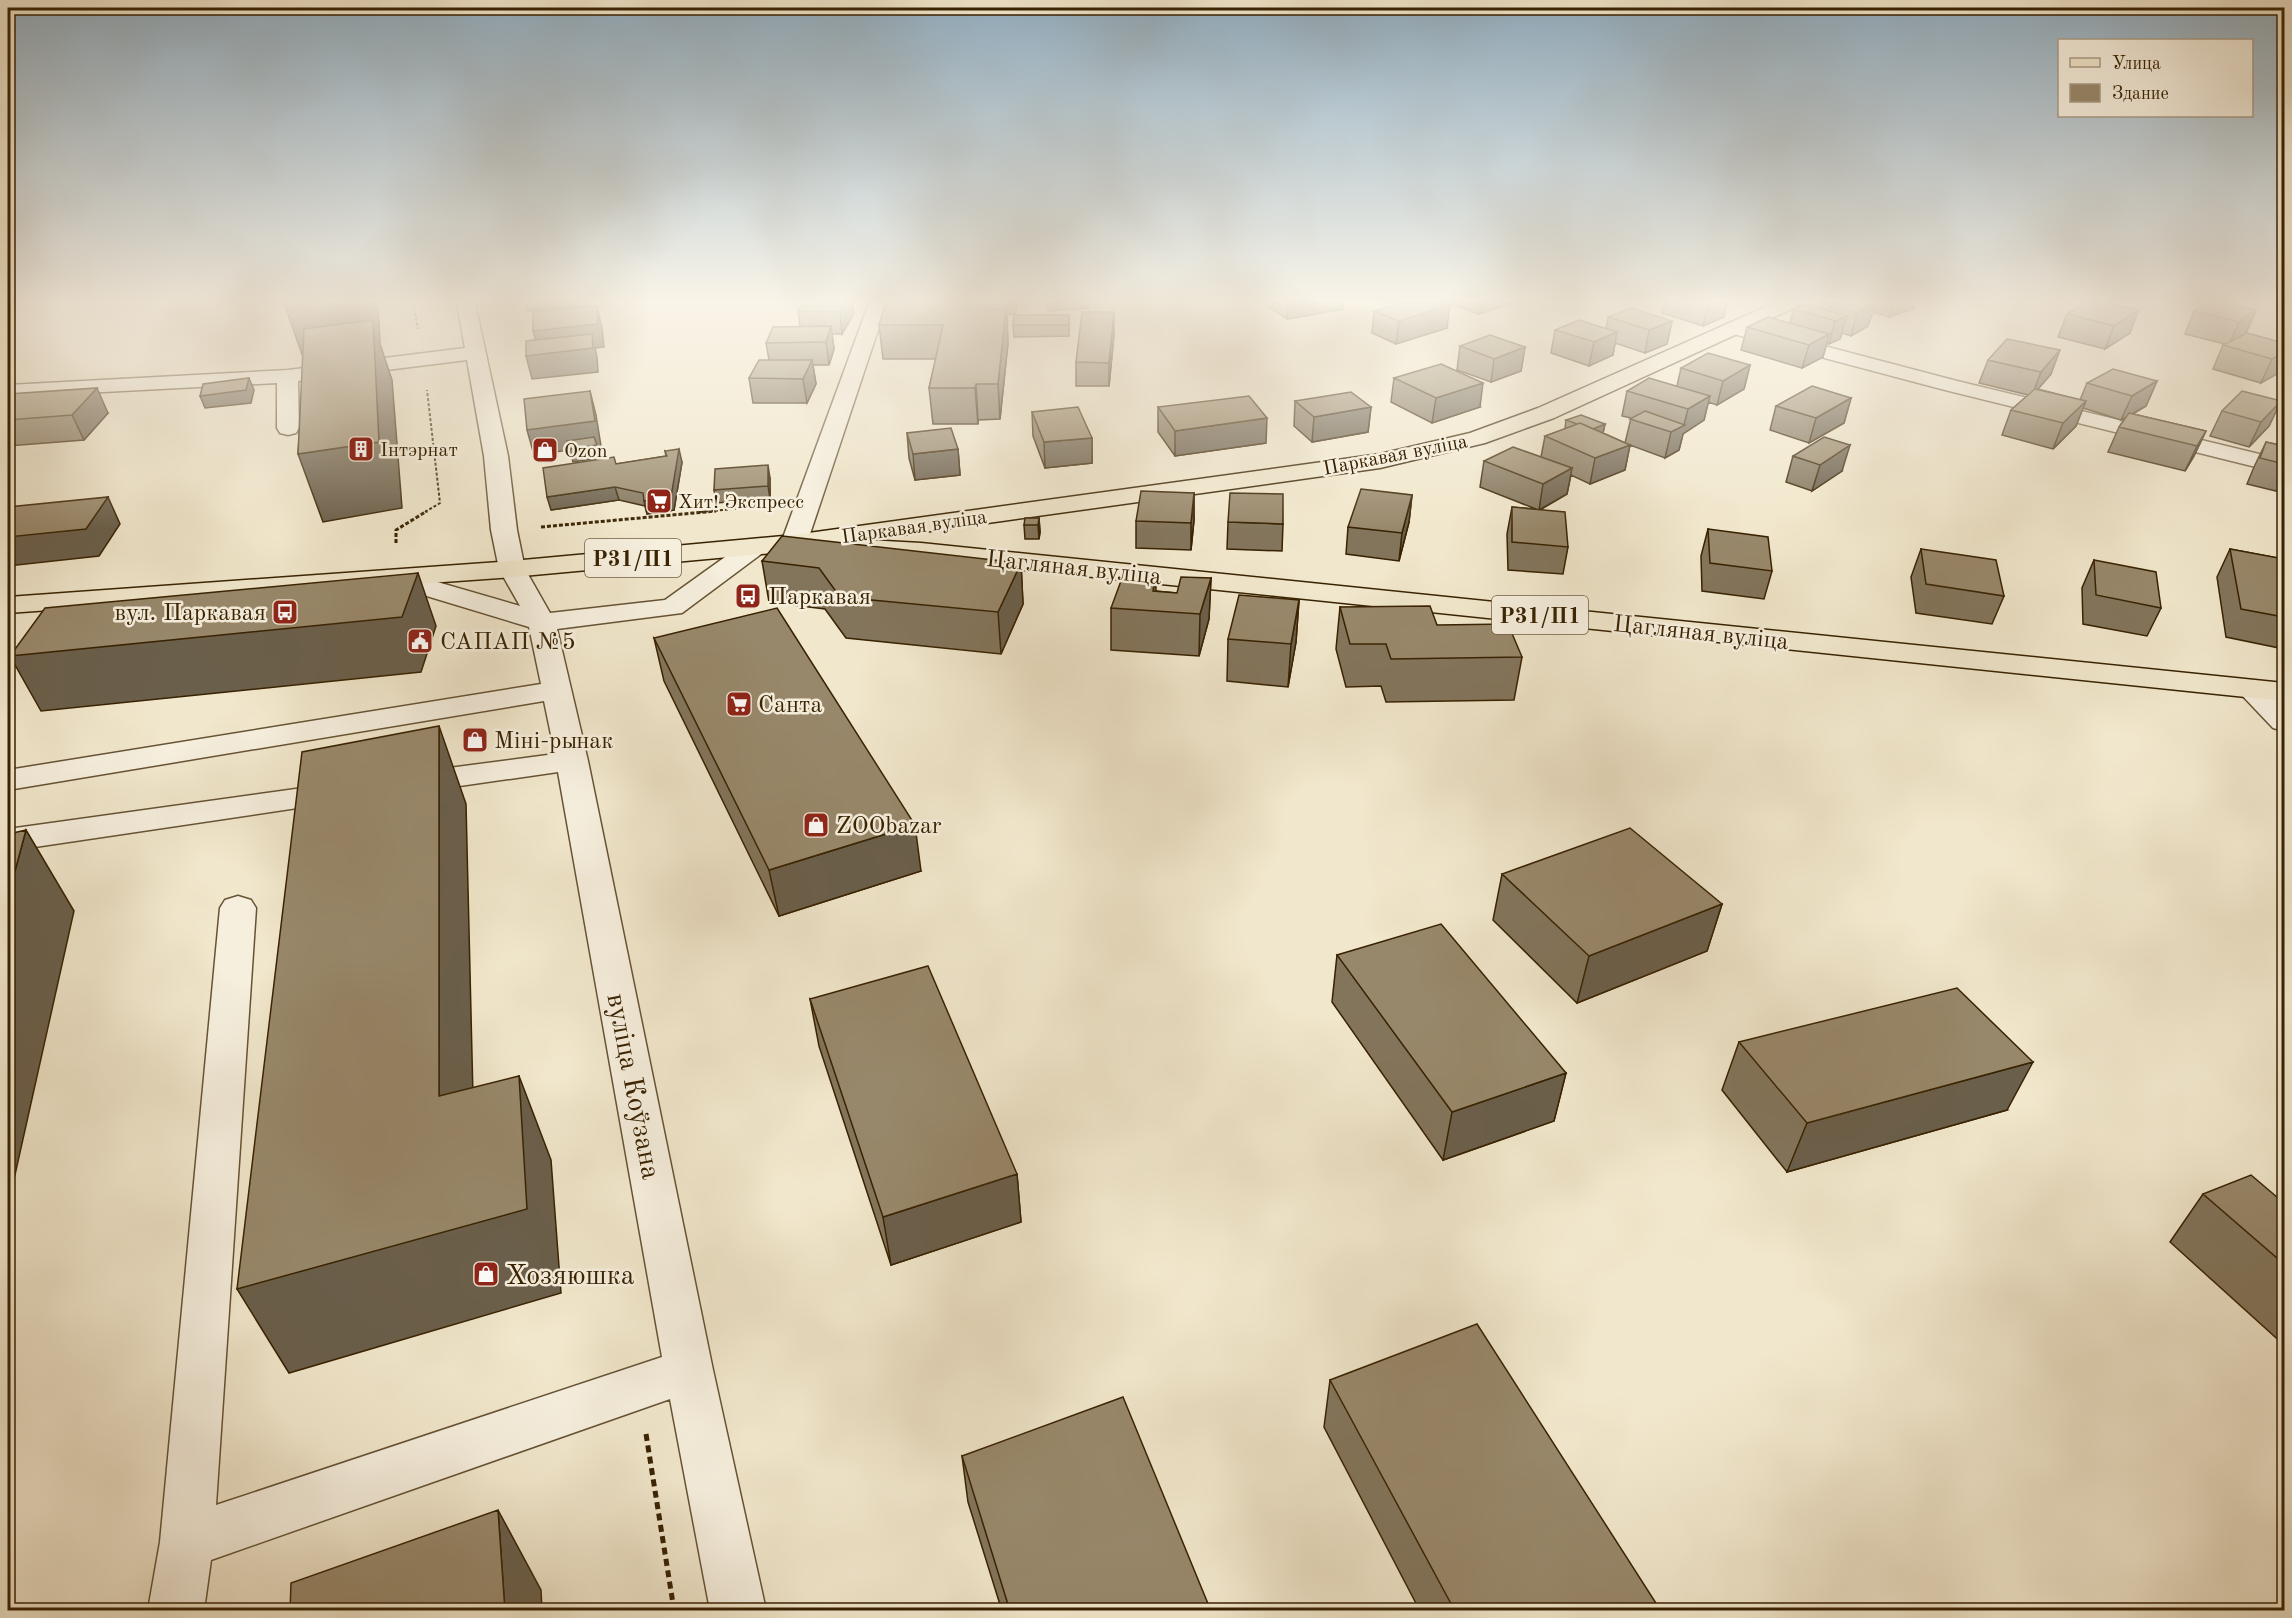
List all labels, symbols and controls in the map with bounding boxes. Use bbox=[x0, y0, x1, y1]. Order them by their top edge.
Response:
legend bbox=[2058, 39, 2253, 117]
text: Улица bbox=[2112, 55, 2161, 73]
text: Здание bbox=[2112, 85, 2169, 103]
street label: Паркавая вуліца bbox=[1321, 432, 1469, 480]
building icon: Інтэрнат bbox=[346, 434, 376, 464]
shop icon: Ozon bbox=[530, 435, 560, 465]
place label: Інтэрнат bbox=[380, 441, 458, 461]
place label: Ozon bbox=[564, 442, 608, 462]
supermarket icon: Хит! Экспресс bbox=[644, 486, 674, 516]
place label: Хит! Экспресс bbox=[678, 493, 804, 513]
street label: Паркавая вуліца bbox=[840, 508, 988, 548]
road number: Р31/П1 bbox=[585, 539, 681, 577]
street label: Цагляная вуліца bbox=[985, 548, 1163, 590]
bus stop icon: Паркавая bbox=[733, 581, 763, 611]
place label: Паркавая bbox=[768, 586, 871, 610]
road number: Р31/П1 bbox=[1492, 596, 1588, 634]
bus stop icon: вул. Паркавая bbox=[270, 597, 300, 627]
place label: вул. Паркавая bbox=[115, 602, 266, 626]
street label: Цагляная вуліца bbox=[1612, 613, 1790, 655]
public building icon: САПАП №5 bbox=[405, 626, 435, 656]
place label: САПАП №5 bbox=[440, 631, 576, 655]
supermarket icon: Санта bbox=[724, 689, 754, 719]
place label: Санта bbox=[758, 694, 822, 718]
shop icon: Міні-рынак bbox=[460, 725, 490, 755]
place label: Міні-рынак bbox=[494, 730, 613, 754]
shop icon: ZOObazar bbox=[801, 810, 831, 840]
place label: ZOObazar bbox=[836, 815, 942, 839]
street label: вуліца Коўзана bbox=[600, 991, 664, 1182]
shop icon: Хозяюшка bbox=[471, 1259, 501, 1289]
place label: Хозяюшка bbox=[506, 1263, 635, 1291]

